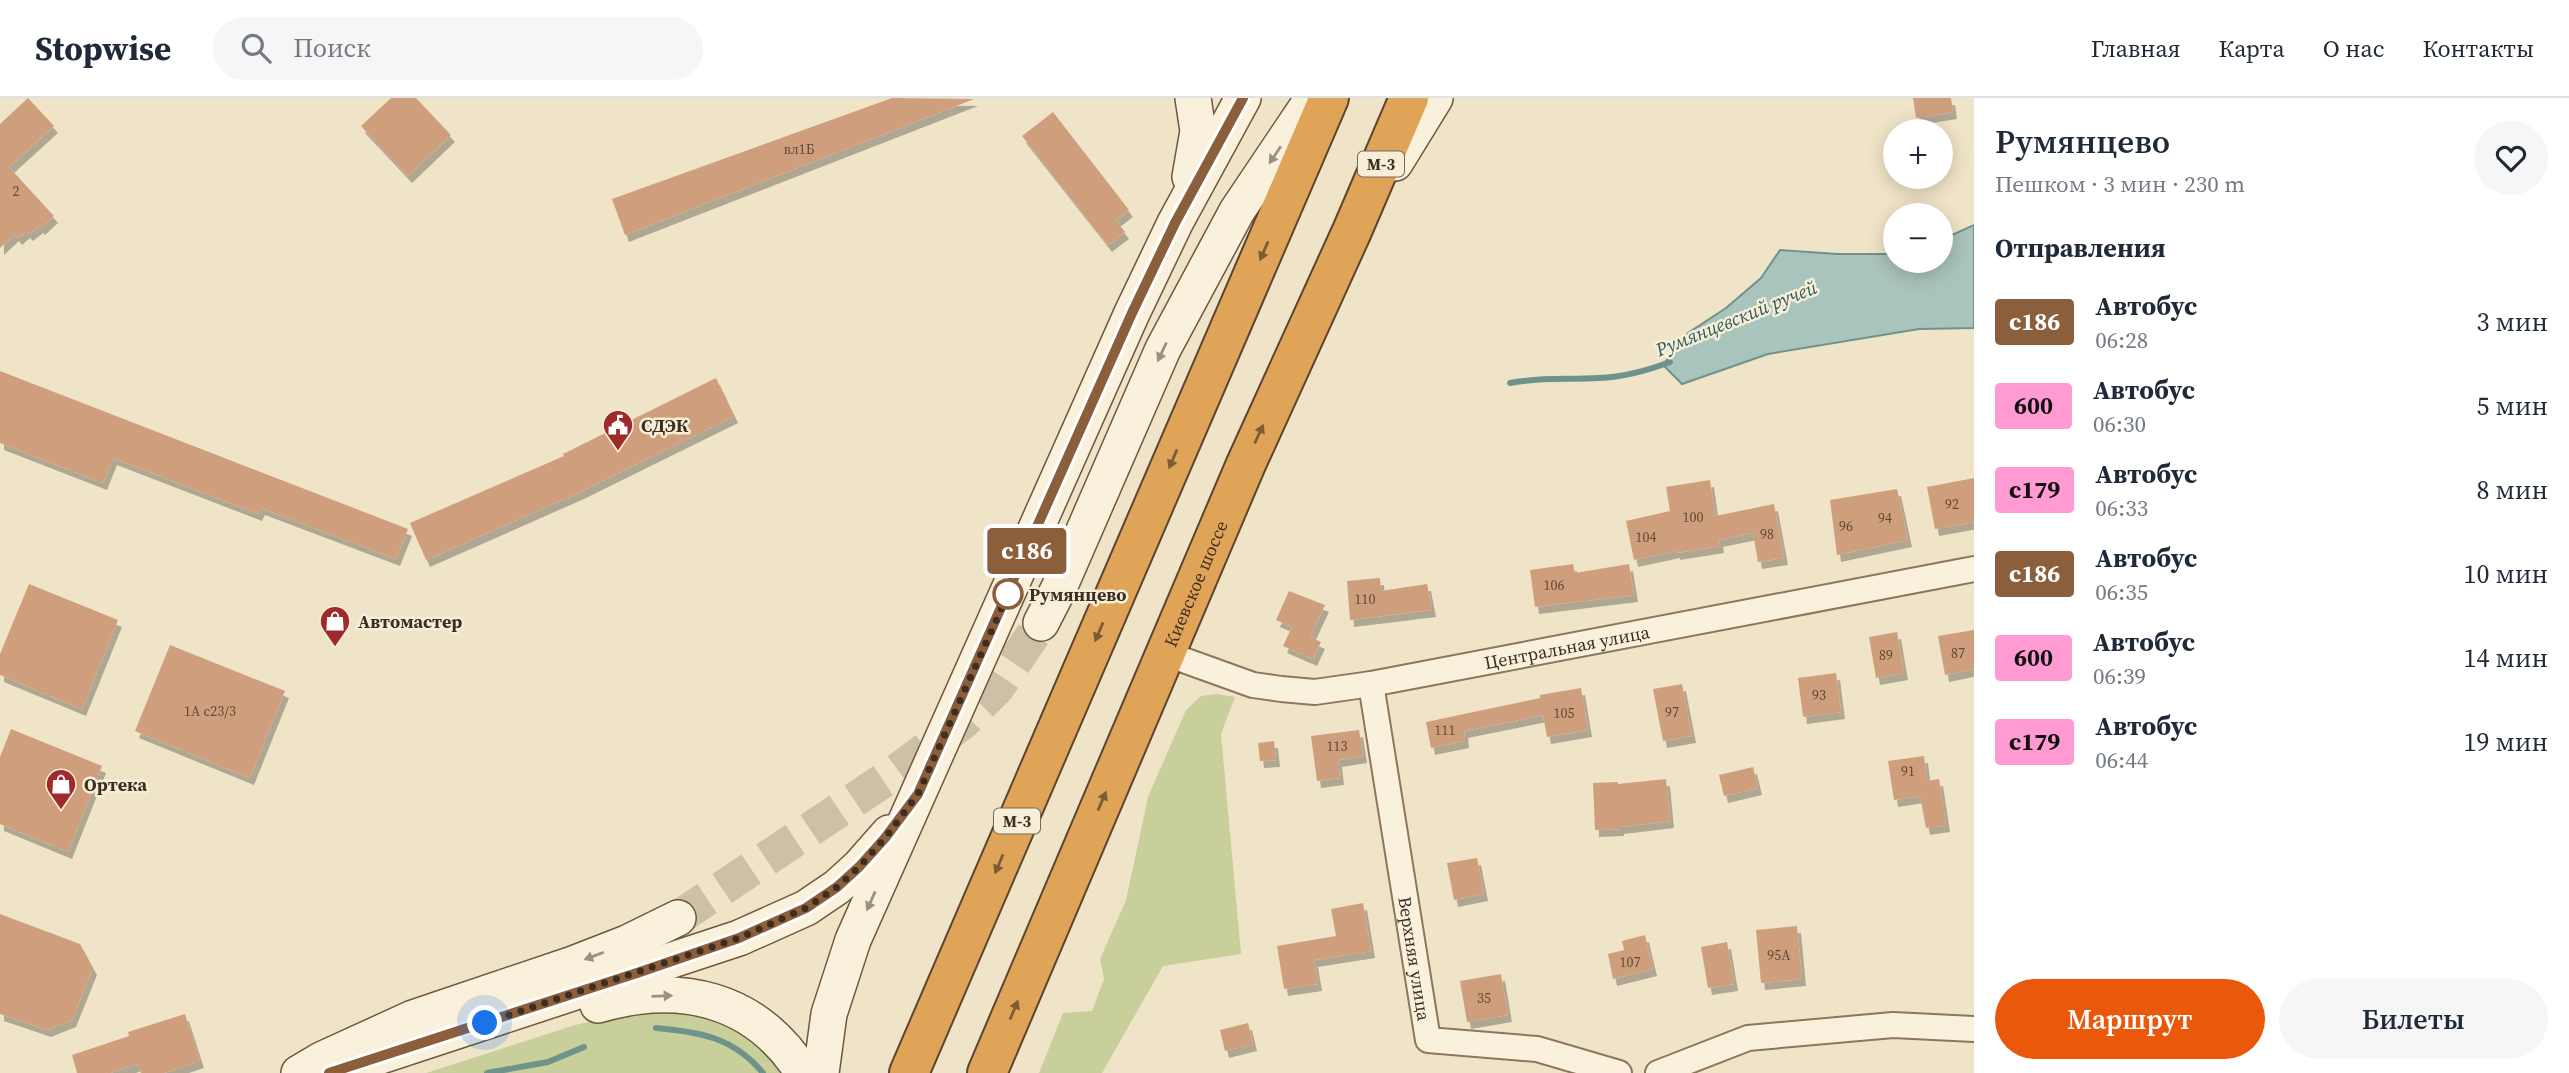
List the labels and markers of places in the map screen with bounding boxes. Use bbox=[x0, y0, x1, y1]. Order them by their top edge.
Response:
public building icon: СДЭК bbox=[601, 408, 635, 452]
place label: СДЭК bbox=[641, 413, 689, 438]
marker: Румянцево bbox=[993, 579, 1023, 609]
place label: Румянцево bbox=[1029, 582, 1126, 607]
shop icon: Автомастер bbox=[318, 604, 352, 648]
place label: Автомастер bbox=[358, 609, 462, 634]
shop icon: Ортека bbox=[44, 767, 78, 811]
place label: Ортека bbox=[84, 772, 148, 797]

